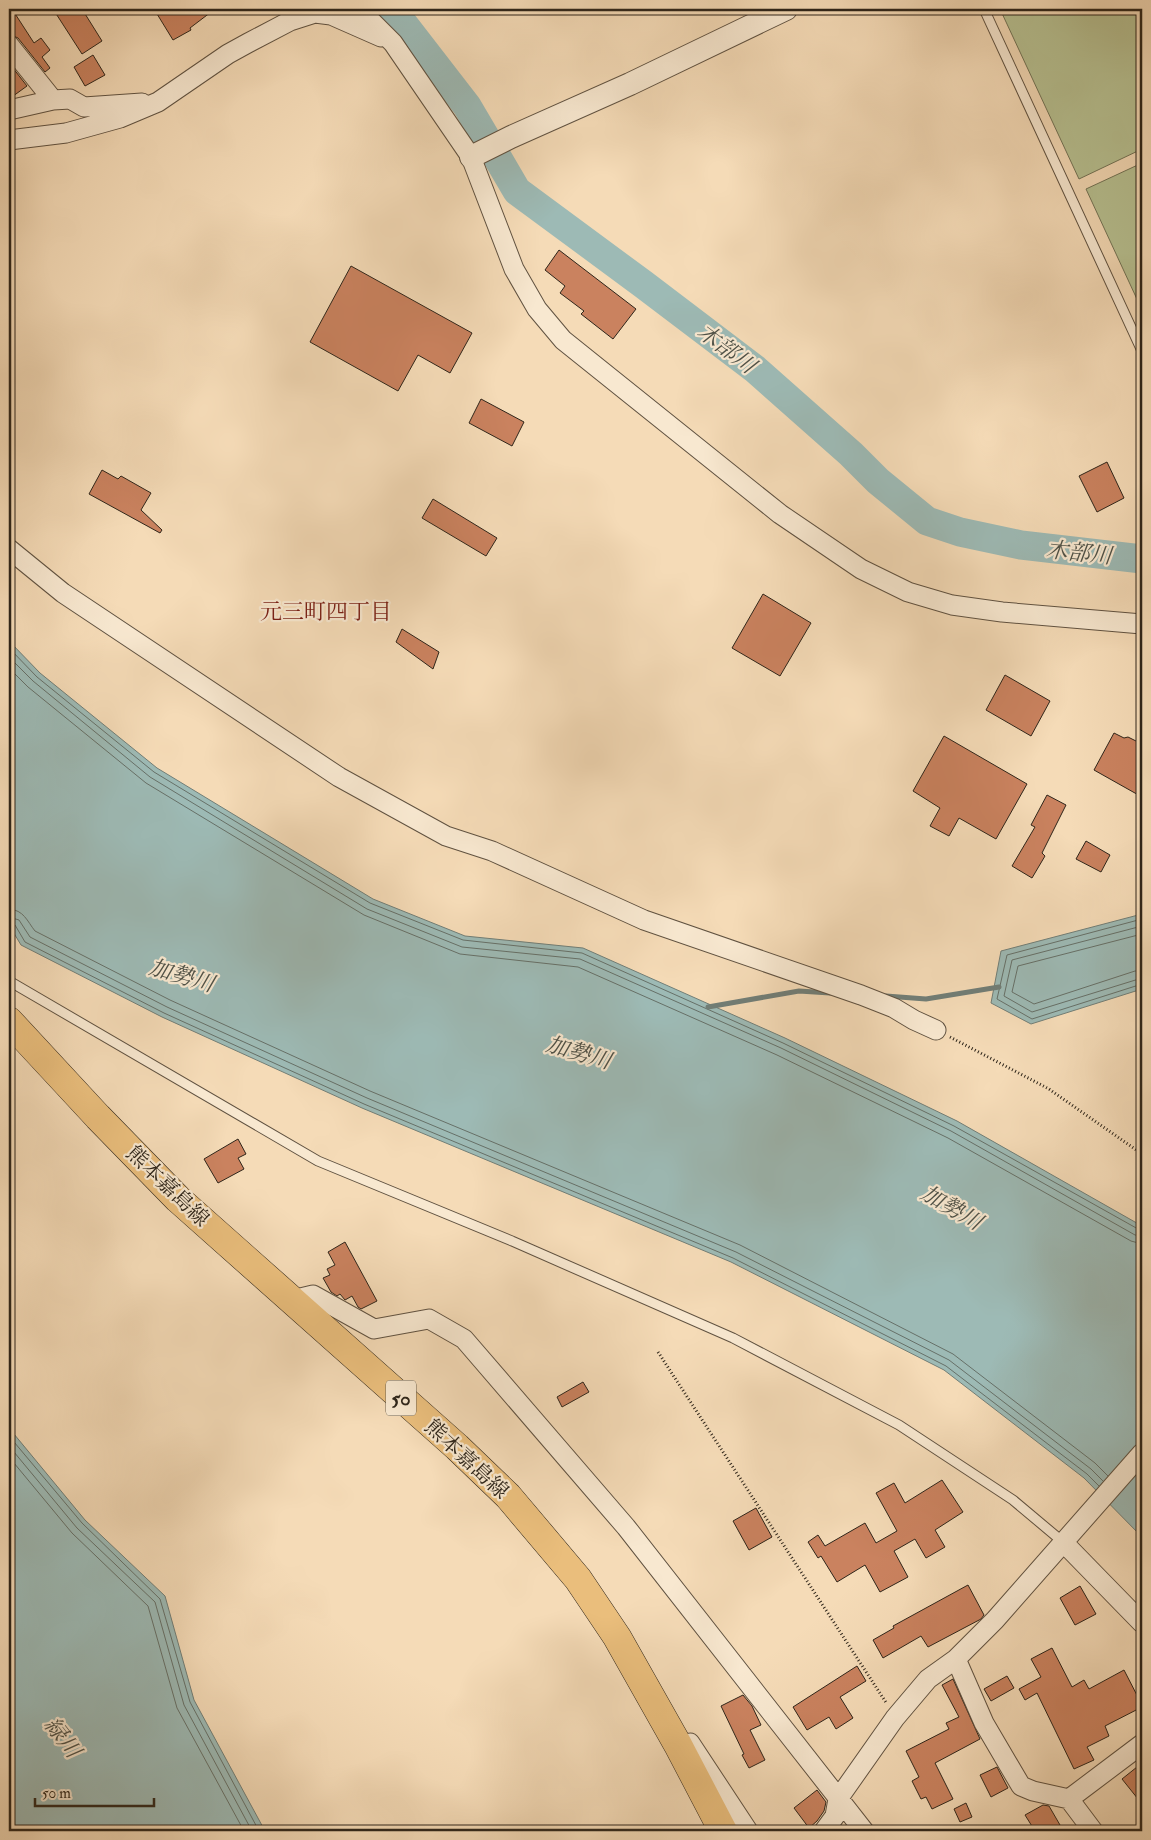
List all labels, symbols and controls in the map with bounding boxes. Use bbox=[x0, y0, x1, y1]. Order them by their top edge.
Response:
water label: 木部川 bbox=[692, 318, 763, 381]
water label: 木部川 bbox=[1045, 536, 1115, 571]
district label: 元三町四丁目 bbox=[260, 598, 392, 626]
water label: 加勢川 bbox=[146, 953, 219, 999]
water label: 加勢川 bbox=[543, 1030, 616, 1076]
street label: 熊本嘉島線 bbox=[121, 1140, 215, 1233]
water label: 加勢川 bbox=[916, 1179, 989, 1237]
road number: 50 bbox=[386, 1380, 416, 1416]
street label: 熊本嘉島線 bbox=[419, 1414, 514, 1505]
water label: 緑川 bbox=[38, 1712, 88, 1765]
scale bar bbox=[35, 1775, 154, 1807]
text: 50 m bbox=[42, 1784, 71, 1803]

